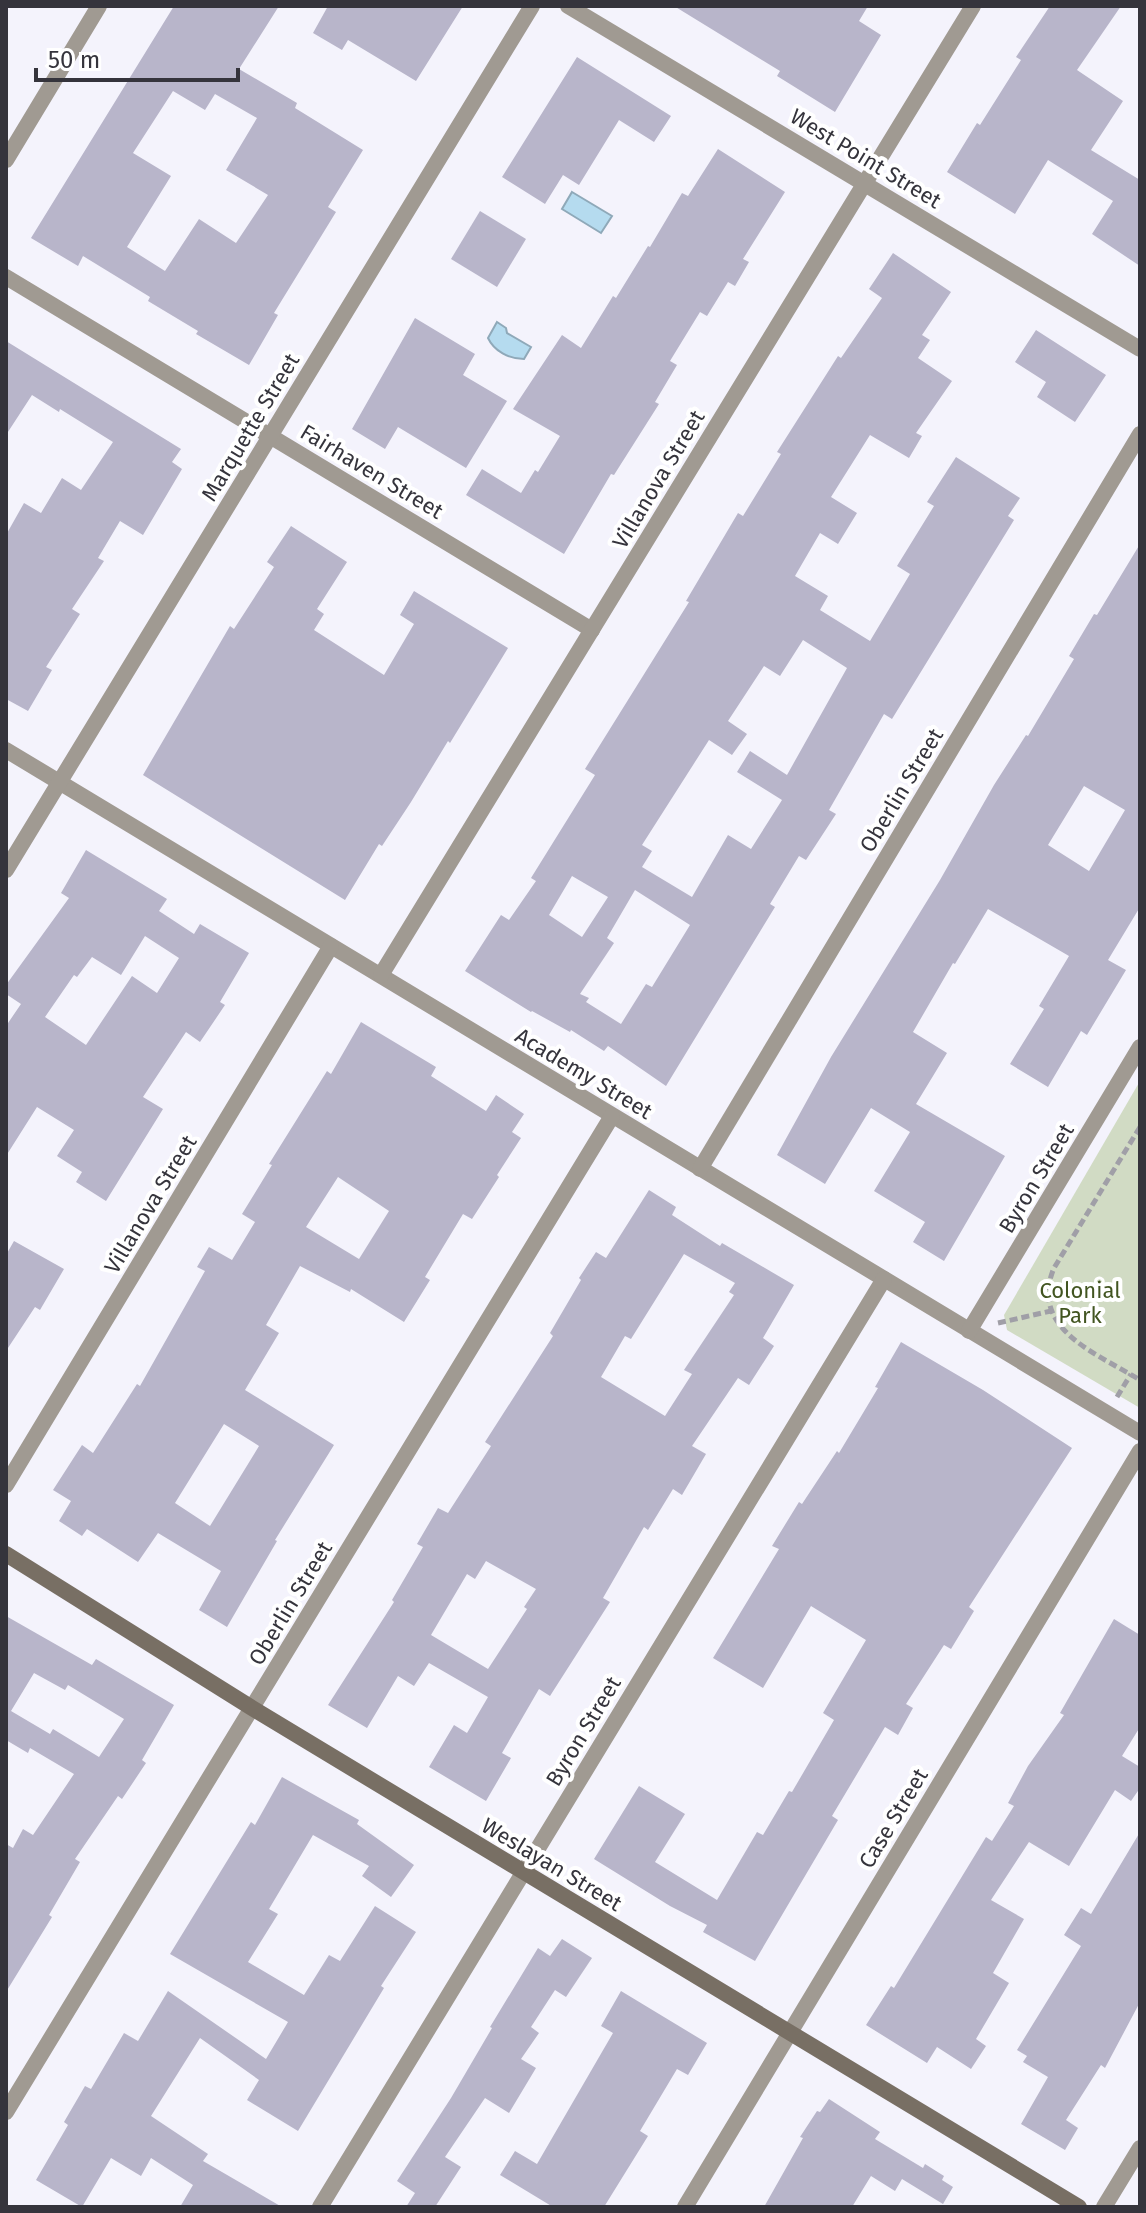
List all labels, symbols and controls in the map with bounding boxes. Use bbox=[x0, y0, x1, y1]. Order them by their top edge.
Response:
scale bar bbox=[36, 32, 238, 82]
text: 50 m bbox=[48, 46, 100, 74]
street label: West Point Street bbox=[785, 103, 946, 214]
street label: Marquette Street bbox=[196, 348, 305, 506]
street label: Villanova Street bbox=[606, 405, 710, 553]
street label: Fairhaven Street bbox=[295, 418, 448, 525]
street label: Oberlin Street bbox=[854, 723, 949, 857]
street label: Academy Street bbox=[510, 1022, 657, 1125]
street label: Byron Street bbox=[993, 1118, 1080, 1238]
street label: Villanova Street bbox=[98, 1130, 202, 1278]
park label: Colonial Park bbox=[1039, 1277, 1121, 1329]
street label: Oberlin Street bbox=[243, 1536, 338, 1670]
street label: Byron Street bbox=[540, 1671, 627, 1791]
street label: Case Street bbox=[853, 1763, 934, 1873]
street label: Weslayan Street bbox=[477, 1812, 627, 1917]

